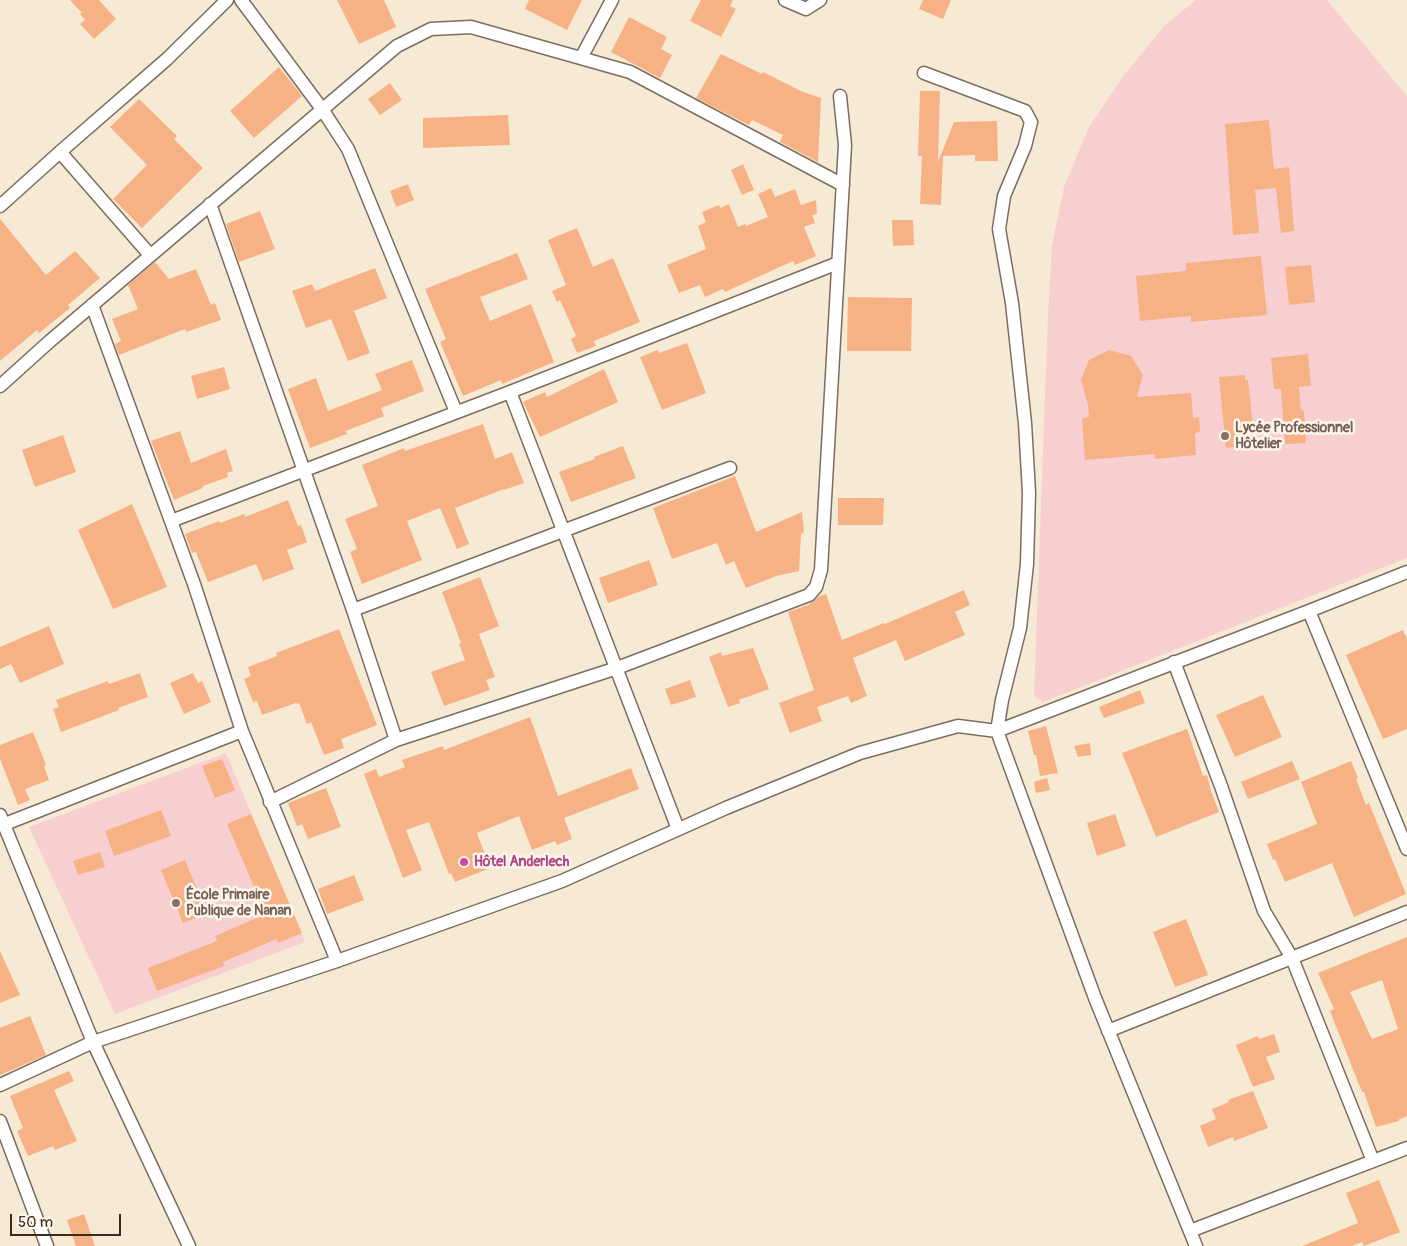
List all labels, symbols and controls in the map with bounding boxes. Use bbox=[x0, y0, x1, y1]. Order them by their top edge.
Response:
place label: Lycée Professionnel Hôtelier bbox=[1235, 420, 1353, 452]
marker: Lycée Professionnel Hôtelier bbox=[1219, 430, 1231, 442]
place label: Hôtel Anderlech bbox=[474, 854, 569, 870]
marker: Hôtel Anderlech bbox=[458, 856, 470, 868]
place label: École Primaire Publique de Nanan bbox=[186, 887, 291, 920]
marker: École Primaire Publique de Nanan bbox=[170, 897, 182, 909]
scale bar bbox=[12, 1204, 124, 1236]
text: 50 m bbox=[18, 1213, 53, 1232]

